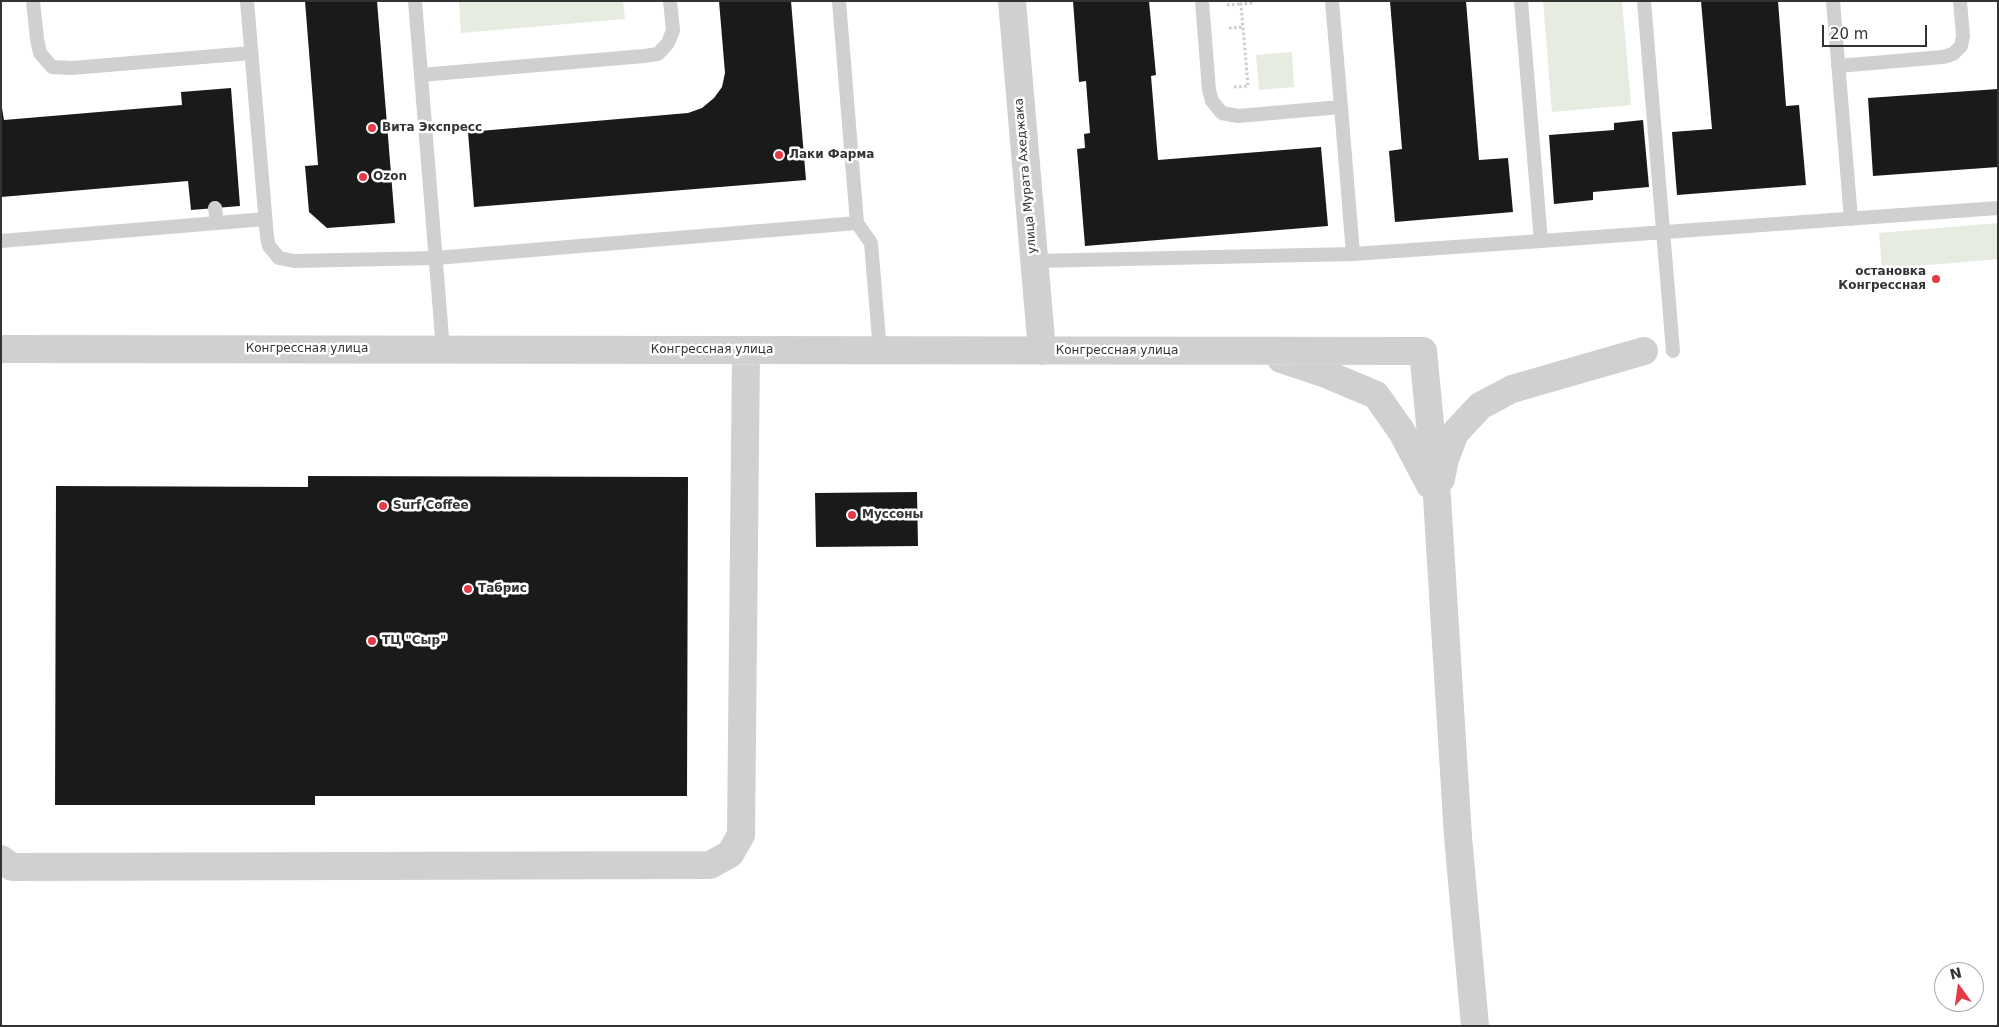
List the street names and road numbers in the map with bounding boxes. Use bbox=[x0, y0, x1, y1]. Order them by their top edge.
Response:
street label: улица Мурата Ахеджака bbox=[1012, 98, 1040, 254]
street label: Конгрессная улица bbox=[246, 342, 368, 356]
street label: Конгрессная улица bbox=[651, 343, 773, 357]
street label: Конгрессная улица bbox=[1056, 344, 1178, 358]

